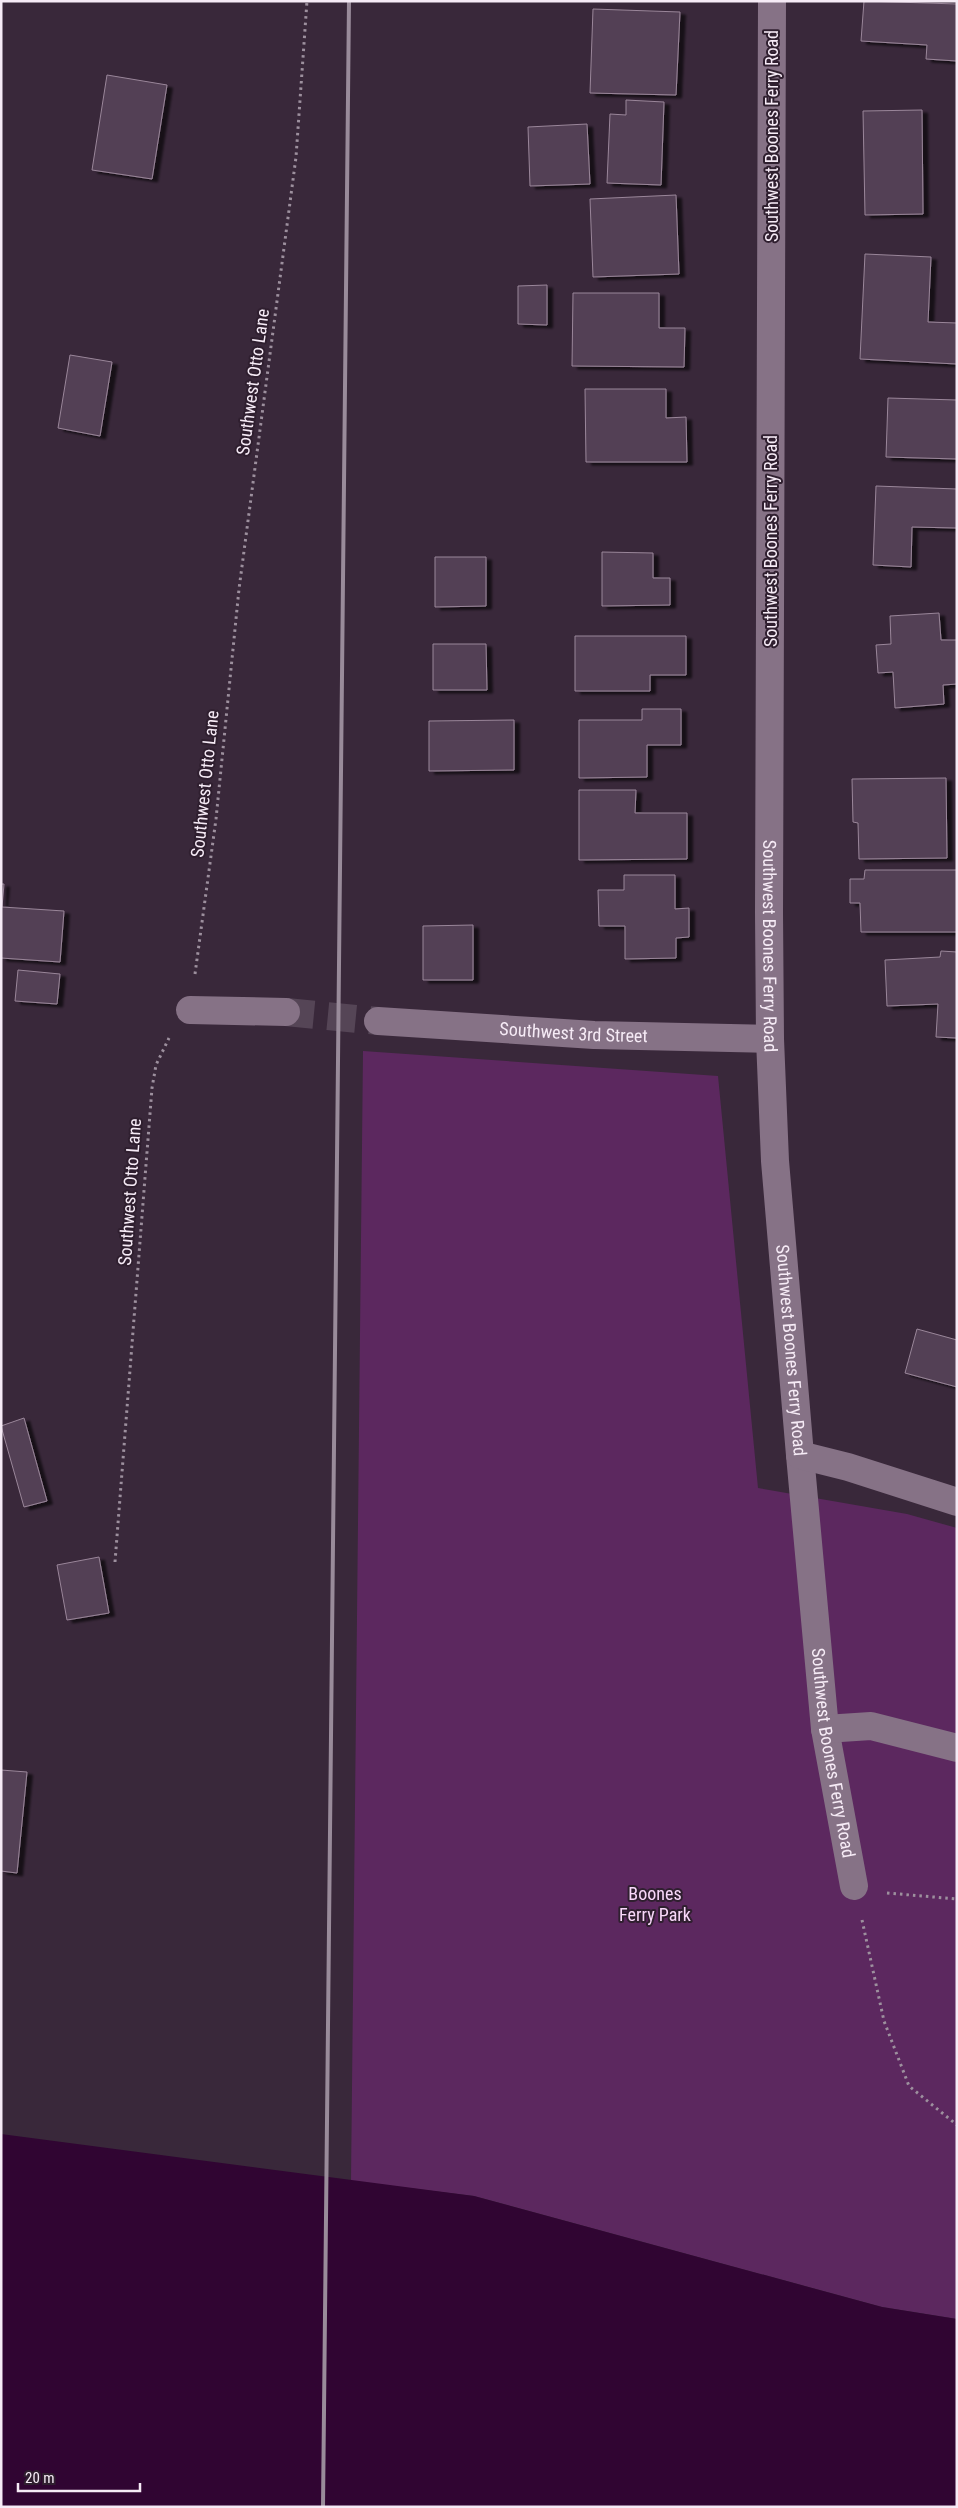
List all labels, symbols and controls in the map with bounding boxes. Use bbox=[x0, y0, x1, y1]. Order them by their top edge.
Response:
street label: Southwest Boones Ferry Road bbox=[761, 30, 782, 242]
street label: Southwest Otto Lane bbox=[232, 307, 273, 457]
street label: Southwest Boones Ferry Road bbox=[760, 435, 781, 647]
street label: Southwest Otto Lane bbox=[186, 709, 223, 858]
street label: Southwest Boones Ferry Road bbox=[759, 840, 782, 1053]
street label: Southwest 3rd Street bbox=[499, 1018, 648, 1046]
street label: Southwest Otto Lane bbox=[114, 1118, 145, 1266]
street label: Southwest Boones Ferry Road bbox=[772, 1244, 811, 1457]
street label: Southwest Boones Ferry Road bbox=[808, 1647, 860, 1859]
park label: Boones Ferry Park bbox=[619, 1883, 691, 1925]
scale bar bbox=[18, 2460, 140, 2492]
text: 20 m bbox=[25, 2469, 55, 2487]

